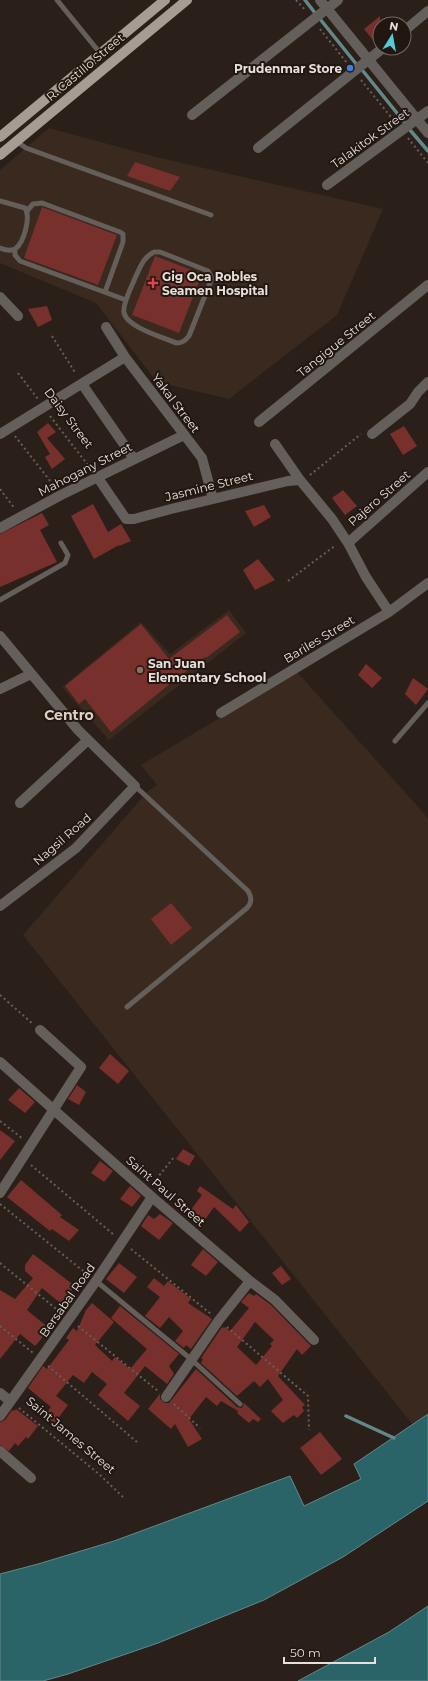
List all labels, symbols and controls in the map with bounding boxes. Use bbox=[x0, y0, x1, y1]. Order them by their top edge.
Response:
north arrow bbox=[372, 16, 412, 56]
text: N bbox=[388, 18, 400, 34]
street label: R. Castillo Street bbox=[43, 30, 127, 104]
place label: Prudenmar Store bbox=[234, 61, 342, 76]
marker: Prudenmar Store bbox=[345, 63, 355, 73]
street label: Talakitok Street bbox=[328, 105, 412, 171]
place label: Gig Oca Robles Seamen Hospital bbox=[162, 269, 268, 298]
marker: Gig Oca Robles Seamen Hospital bbox=[147, 277, 159, 289]
street label: Tangigue Street bbox=[294, 308, 378, 380]
street label: Yakal Street bbox=[149, 370, 203, 436]
street label: Daisy Street bbox=[41, 385, 97, 451]
street label: Mahogany Street bbox=[36, 439, 135, 499]
street label: Pajero Street bbox=[345, 467, 413, 529]
street label: Jasmine Street bbox=[163, 468, 254, 504]
street label: Bariles Street bbox=[281, 612, 357, 666]
place label: San Juan Elementary School bbox=[148, 656, 266, 685]
marker: San Juan Elementary School bbox=[135, 665, 145, 675]
district label: Centro bbox=[44, 706, 94, 724]
street label: Nagsil Road bbox=[30, 810, 94, 868]
street label: Saint Paul Street bbox=[123, 1153, 209, 1230]
street label: Bersabal Road bbox=[36, 1260, 98, 1340]
street label: Saint James Street bbox=[23, 1393, 119, 1477]
scale bar bbox=[284, 1639, 375, 1665]
text: 50 m bbox=[290, 1645, 321, 1660]

